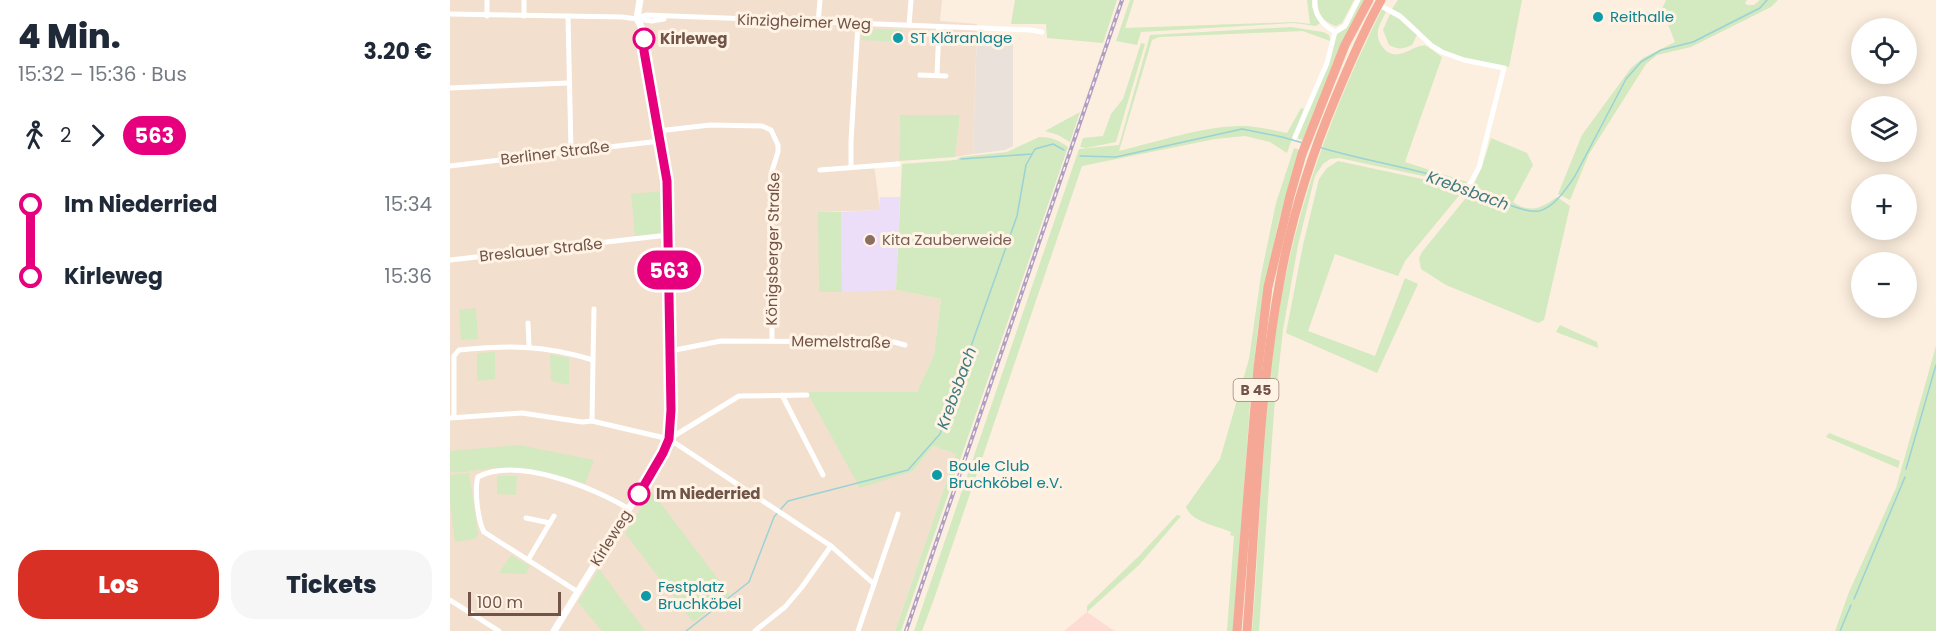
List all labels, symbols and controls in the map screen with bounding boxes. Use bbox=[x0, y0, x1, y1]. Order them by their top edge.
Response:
place label: Reithalle bbox=[1610, 6, 1674, 27]
street label: Kinzigheimer Weg bbox=[737, 9, 871, 34]
marker: Reithalle bbox=[1591, 10, 1605, 24]
text: 4 Min. bbox=[18, 13, 121, 60]
map controls bbox=[1851, 18, 1917, 318]
button: locate bbox=[1851, 18, 1917, 84]
place label: ST Kläranlage bbox=[910, 27, 1012, 48]
marker: Kirleweg bbox=[633, 28, 655, 50]
place label: Kirleweg bbox=[660, 28, 727, 49]
marker: ST Kläranlage bbox=[891, 31, 905, 45]
text: 3.20 € bbox=[363, 36, 432, 67]
text: 15:32 – 15:36 · Bus bbox=[18, 60, 187, 88]
button: layers bbox=[1851, 96, 1917, 162]
icon: walk bbox=[18, 119, 51, 152]
icon: forward bbox=[81, 119, 114, 152]
text: 2 bbox=[60, 121, 72, 149]
text: 563 bbox=[135, 121, 174, 150]
street label: Berliner Straße bbox=[499, 135, 611, 170]
water label: Krebsbach bbox=[1423, 165, 1512, 216]
street label: Königsberger Straße bbox=[761, 172, 784, 326]
button: + bbox=[1851, 174, 1917, 240]
text: Im Niederried bbox=[64, 189, 217, 220]
text: 15:34 bbox=[384, 190, 432, 218]
place label: Kita Zauberweide bbox=[882, 229, 1012, 250]
street label: Breslauer Straße bbox=[478, 233, 604, 266]
marker: Kita Zauberweide bbox=[863, 233, 877, 247]
line badge: 563 bbox=[634, 250, 704, 290]
button: − bbox=[1851, 252, 1917, 318]
text: 563 bbox=[649, 256, 689, 285]
text: Kirleweg bbox=[64, 261, 163, 292]
text: 15:36 bbox=[384, 262, 432, 290]
street label: Memelstraße bbox=[791, 330, 891, 353]
water label: Krebsbach bbox=[931, 344, 982, 433]
road number: B 45 bbox=[1234, 379, 1278, 401]
place label: Boule Club Bruchköbel e.V. bbox=[949, 455, 1062, 493]
marker: Boule Club Bruchköbel e.V. bbox=[930, 468, 944, 482]
marker: Im Niederried bbox=[628, 483, 650, 505]
place label: Im Niederried bbox=[656, 483, 761, 504]
street label: Kirleweg bbox=[585, 505, 636, 570]
button: Los bbox=[18, 550, 219, 619]
button: Tickets bbox=[231, 550, 432, 619]
place label: Festplatz Bruchköbel bbox=[658, 576, 742, 614]
scale bar bbox=[468, 589, 561, 616]
marker: Festplatz Bruchköbel bbox=[639, 589, 653, 603]
text: 100 m bbox=[477, 591, 523, 614]

